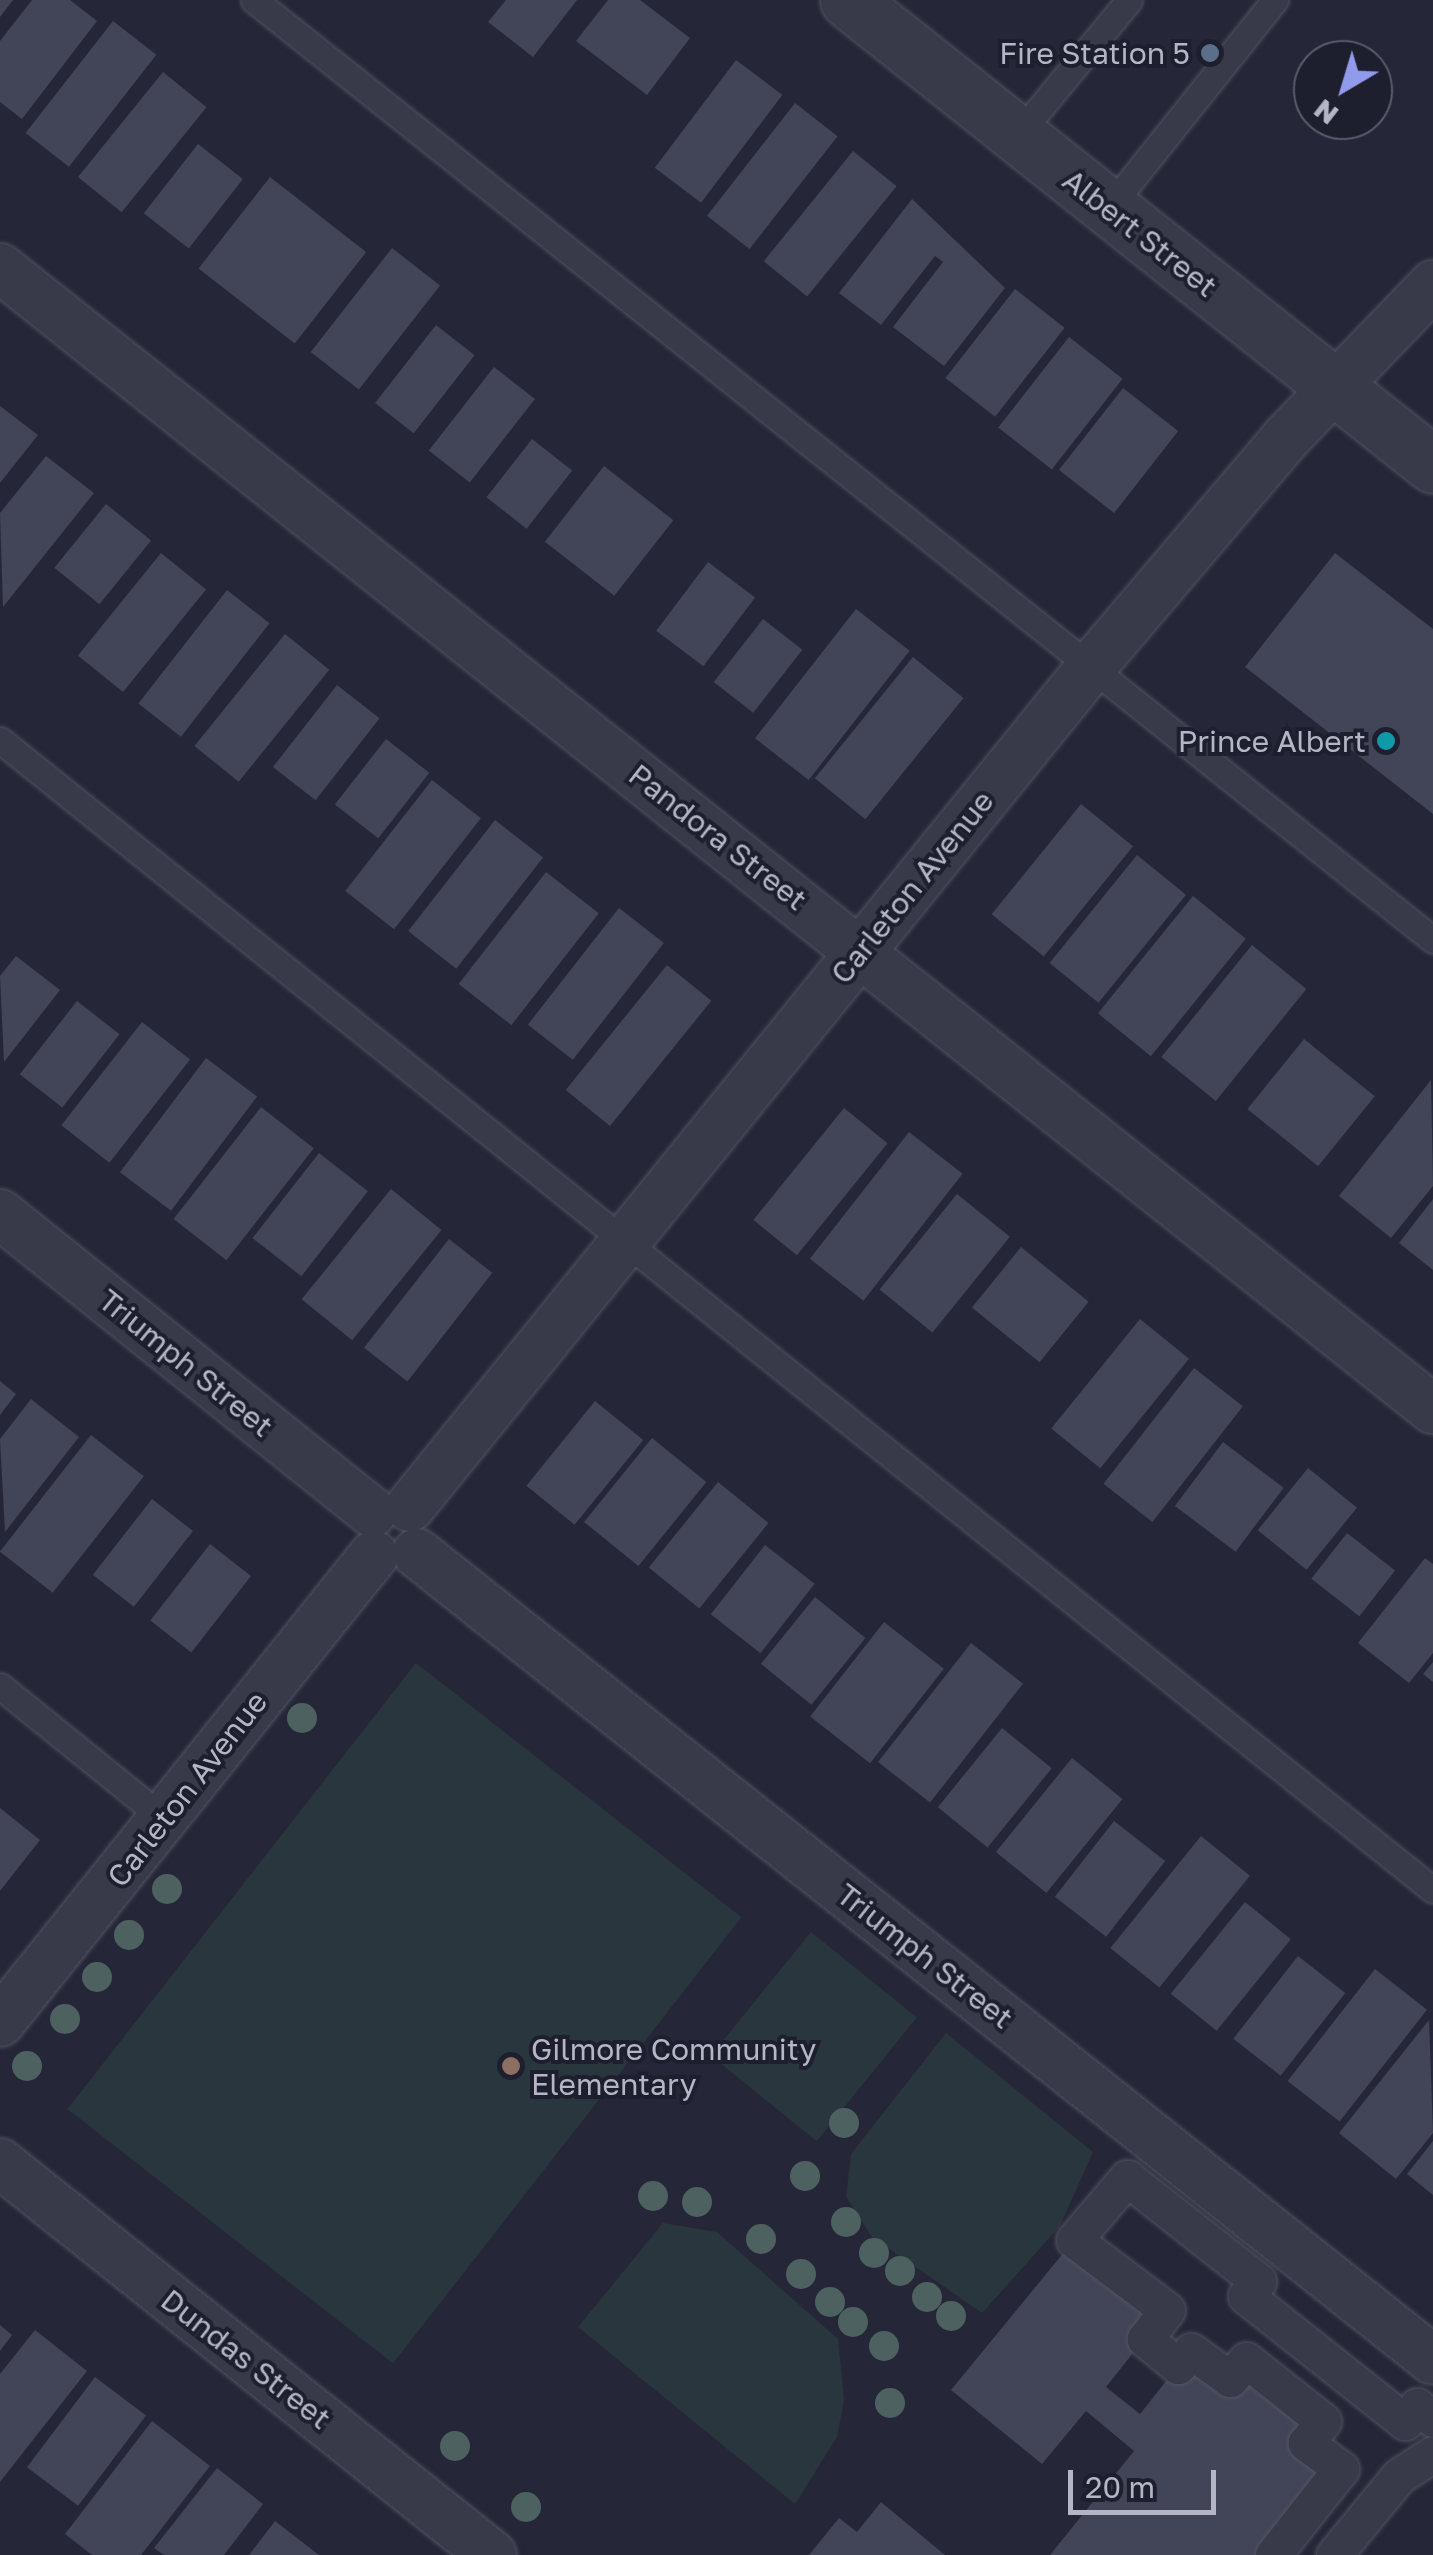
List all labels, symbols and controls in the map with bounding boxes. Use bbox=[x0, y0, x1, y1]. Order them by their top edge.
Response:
place label: Fire Station 5 bbox=[999, 35, 1190, 71]
north arrow bbox=[1293, 40, 1393, 140]
marker: Fire Station 5 bbox=[1199, 42, 1221, 64]
text: N bbox=[1307, 93, 1344, 132]
street label: Albert Street bbox=[1056, 162, 1224, 304]
place label: Prince Albert bbox=[1178, 723, 1366, 759]
marker: Prince Albert bbox=[1375, 730, 1397, 752]
street label: Pandora Street bbox=[622, 756, 814, 918]
street label: Carleton Avenue bbox=[823, 783, 1001, 991]
street label: Triumph Street bbox=[92, 1282, 280, 1444]
street label: Carleton Avenue bbox=[100, 1684, 274, 1894]
street label: Triumph Street bbox=[830, 1876, 1020, 2036]
place label: Gilmore Community Elementary bbox=[531, 2031, 816, 2102]
marker: Gilmore Community Elementary bbox=[500, 2055, 522, 2077]
street label: Dundas Street bbox=[154, 2282, 338, 2436]
scale bar bbox=[1073, 2450, 1220, 2512]
text: 20 m bbox=[1085, 2469, 1155, 2505]

